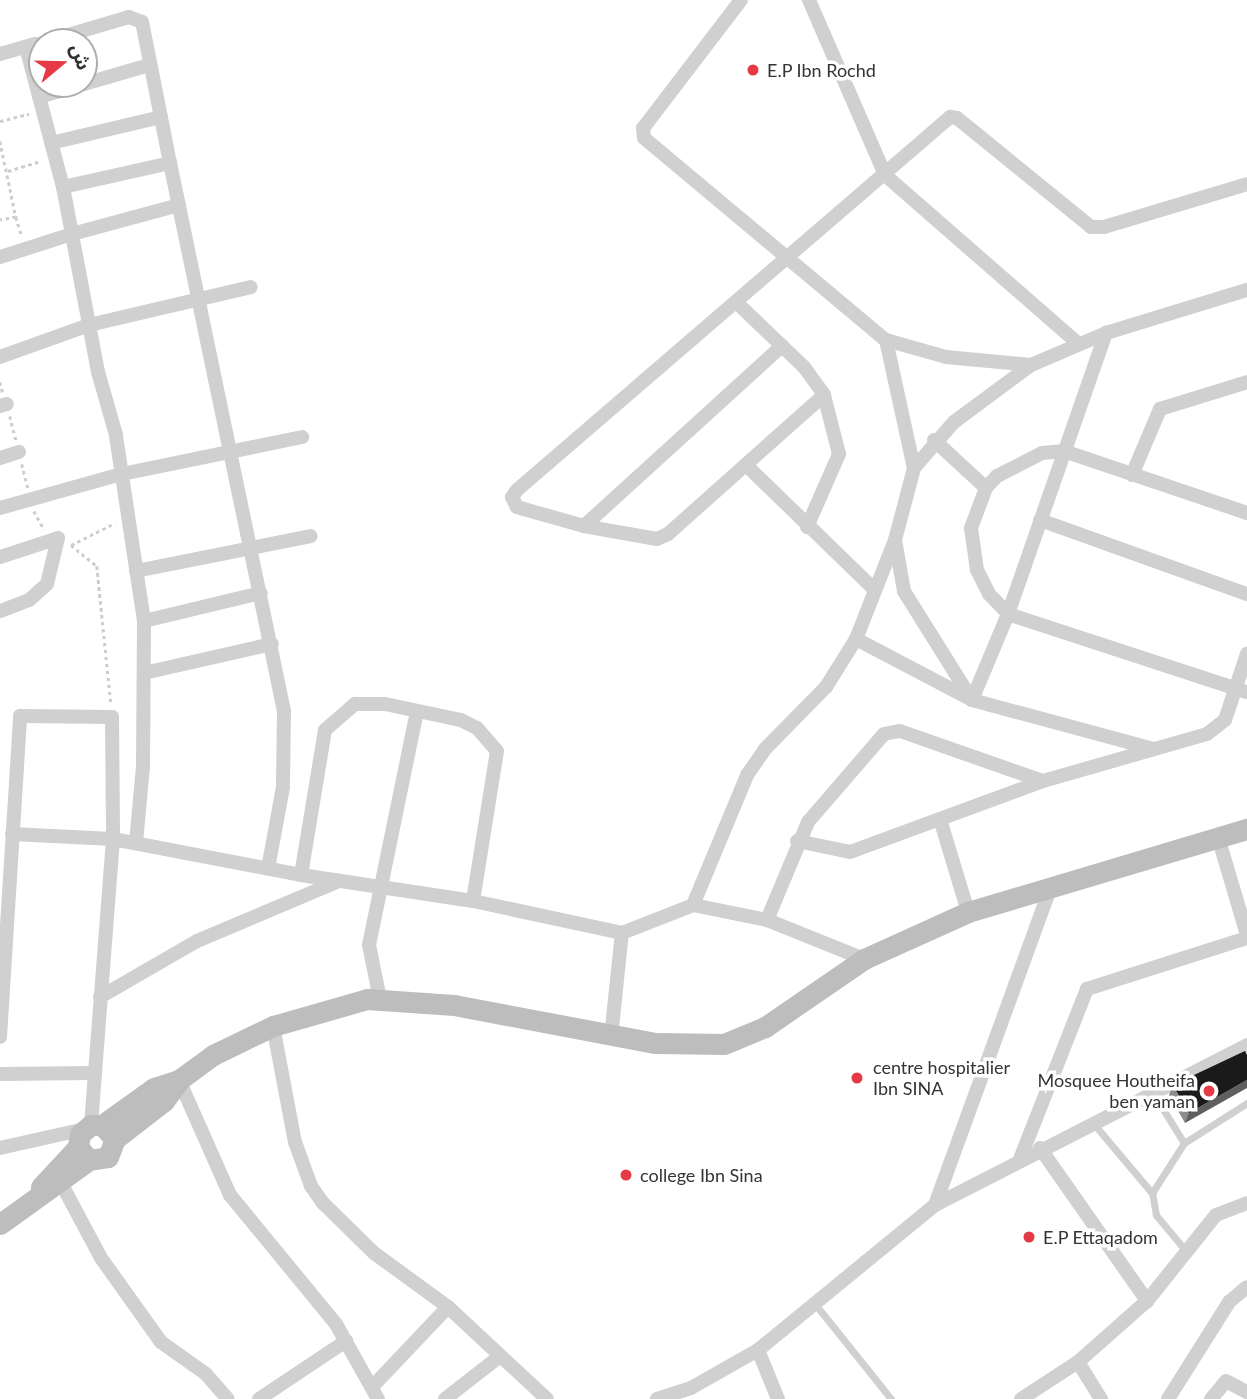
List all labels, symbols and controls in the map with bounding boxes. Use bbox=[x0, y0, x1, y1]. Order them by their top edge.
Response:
north arrow bbox=[28, 28, 98, 98]
text: ش bbox=[66, 41, 97, 73]
place label: E.P Ibn Rochd bbox=[767, 59, 876, 81]
marker: E.P Ibn Rochd bbox=[745, 62, 761, 78]
place label: centre hospitalier Ibn SINA bbox=[873, 1057, 1010, 1100]
marker: centre hospitalier Ibn SINA bbox=[847, 1068, 867, 1088]
place label: Mosquee Houtheifa ben yaman bbox=[1038, 1070, 1195, 1112]
marker: Mosquee Houtheifa ben yaman bbox=[1201, 1083, 1217, 1099]
place label: college Ibn Sina bbox=[640, 1164, 763, 1186]
marker: college Ibn Sina bbox=[618, 1167, 634, 1183]
place label: E.P Ettaqadom bbox=[1043, 1226, 1158, 1248]
marker: E.P Ettaqadom bbox=[1021, 1229, 1037, 1245]

